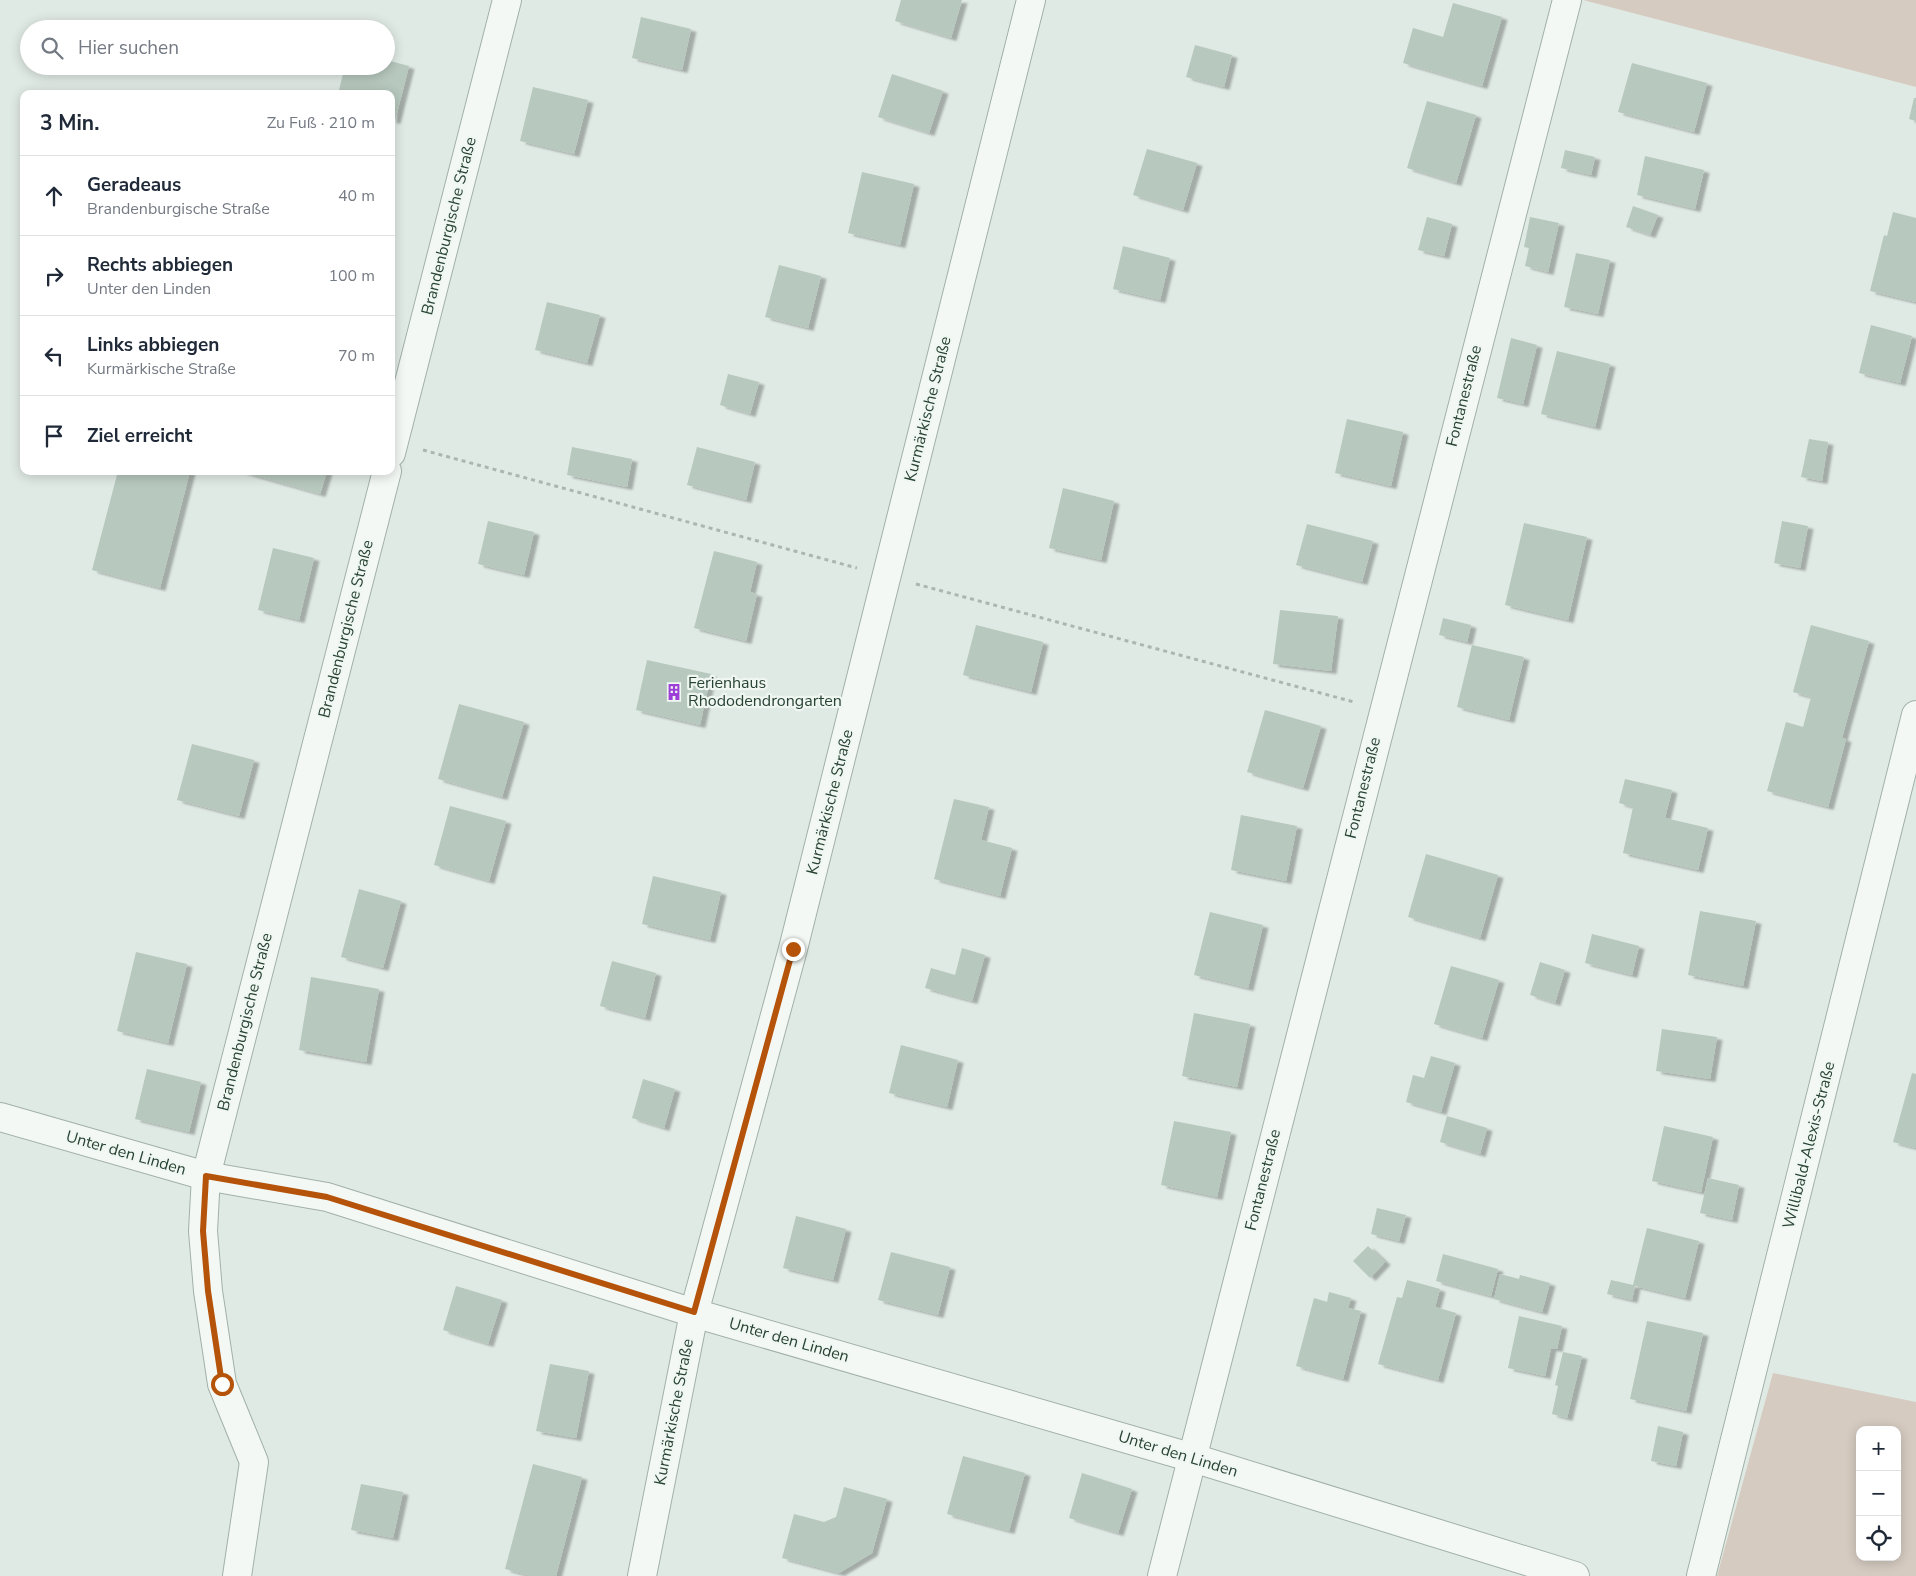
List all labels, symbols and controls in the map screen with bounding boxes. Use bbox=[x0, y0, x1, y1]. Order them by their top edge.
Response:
search box bbox=[20, 20, 395, 75]
icon: search bbox=[38, 34, 66, 62]
text: Hier suchen bbox=[78, 35, 179, 61]
text: 3 Min. bbox=[40, 109, 99, 137]
text: Zu Fuß · 210 m bbox=[267, 112, 375, 134]
street label: Brandenburgische Straße bbox=[416, 135, 482, 317]
text: Geradeaus bbox=[87, 172, 181, 198]
icon: ahead bbox=[40, 182, 68, 210]
text: 40 m bbox=[338, 185, 375, 207]
text: Brandenburgische Straße bbox=[87, 198, 270, 220]
text: Rechts abbiegen bbox=[87, 252, 233, 278]
icon: right bbox=[40, 262, 68, 290]
text: 100 m bbox=[328, 265, 375, 287]
text: Unter den Linden bbox=[87, 278, 211, 300]
text: Links abbiegen bbox=[87, 332, 219, 358]
street label: Kurmärkische Straße bbox=[899, 334, 957, 484]
icon: left bbox=[40, 342, 68, 370]
street label: Fontanestraße bbox=[1441, 343, 1487, 449]
text: 70 m bbox=[338, 345, 375, 367]
text: Kurmärkische Straße bbox=[87, 358, 236, 380]
icon: arrive bbox=[40, 422, 68, 450]
text: Ziel erreicht bbox=[87, 423, 192, 449]
street label: Brandenburgische Straße bbox=[313, 538, 379, 720]
place label: Ferienhaus Rhododendrongarten bbox=[688, 672, 842, 712]
building icon: Ferienhaus Rhododendrongarten bbox=[664, 682, 684, 702]
street label: Kurmärkische Straße bbox=[801, 727, 859, 877]
street label: Fontanestraße bbox=[1340, 735, 1386, 841]
street label: Brandenburgische Straße bbox=[212, 931, 278, 1113]
route end bbox=[782, 938, 805, 961]
street label: Willibald-Alexis-Straße bbox=[1778, 1059, 1840, 1231]
street label: Unter den Linden bbox=[63, 1125, 189, 1181]
street label: Fontanestraße bbox=[1240, 1127, 1286, 1233]
street label: Unter den Linden bbox=[726, 1312, 852, 1368]
street label: Kurmärkische Straße bbox=[649, 1337, 699, 1487]
route start bbox=[211, 1373, 234, 1396]
street label: Unter den Linden bbox=[1115, 1425, 1241, 1483]
map controls bbox=[1856, 1426, 1901, 1561]
button: + bbox=[1856, 1426, 1901, 1471]
button: − bbox=[1856, 1471, 1901, 1516]
button: locate bbox=[1856, 1516, 1901, 1561]

